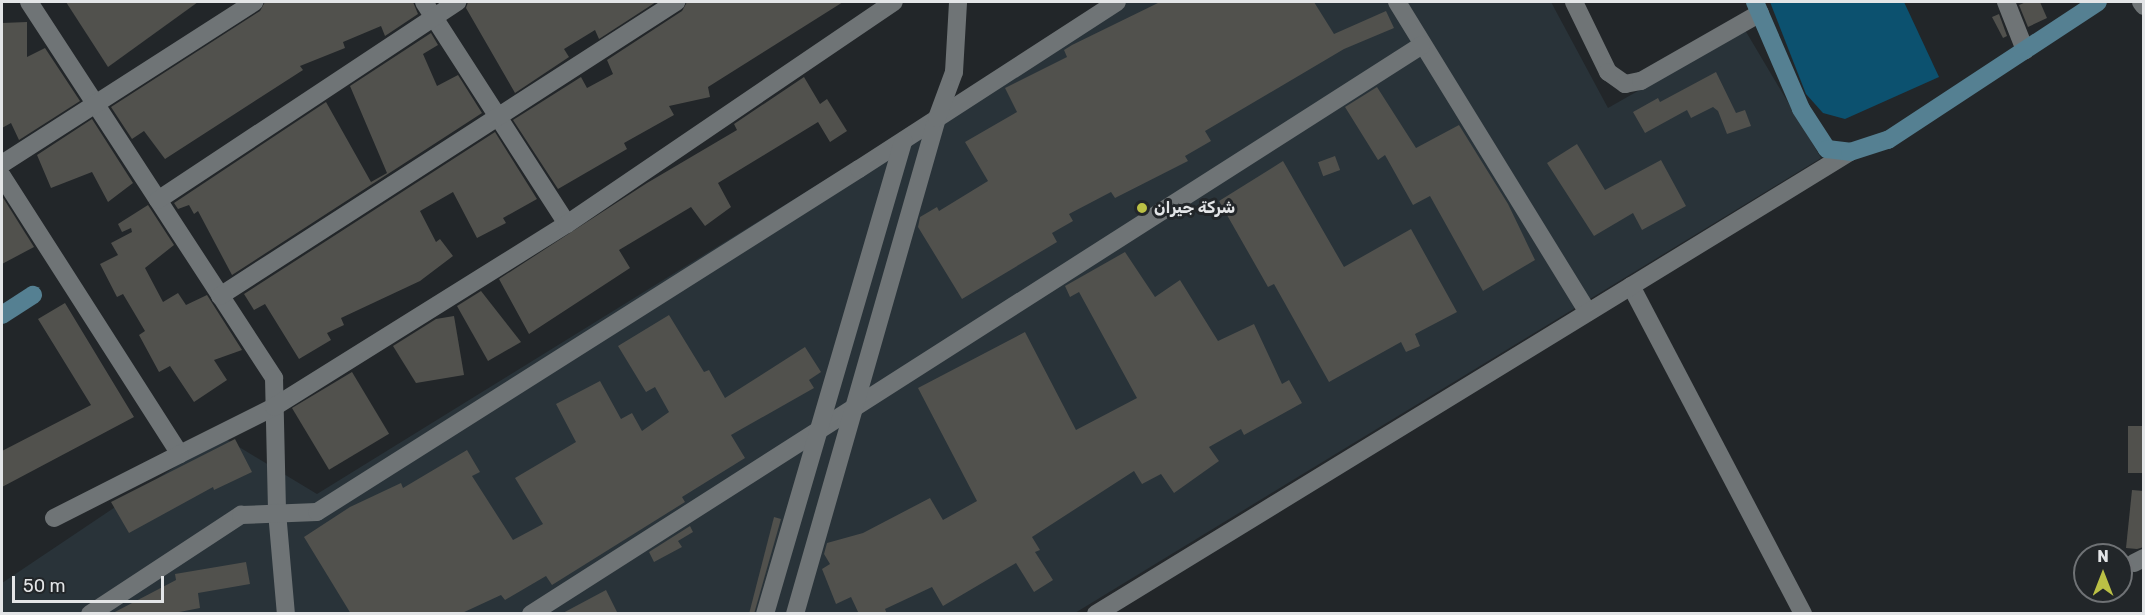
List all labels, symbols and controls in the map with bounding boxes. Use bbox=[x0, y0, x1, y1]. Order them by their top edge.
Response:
place label: شركة جيران bbox=[1154, 198, 1235, 218]
marker: شركة جيران bbox=[1135, 201, 1149, 215]
north arrow bbox=[2073, 543, 2133, 603]
text: N bbox=[2097, 547, 2109, 566]
scale bar bbox=[15, 564, 166, 602]
text: 50 m bbox=[23, 575, 66, 597]

